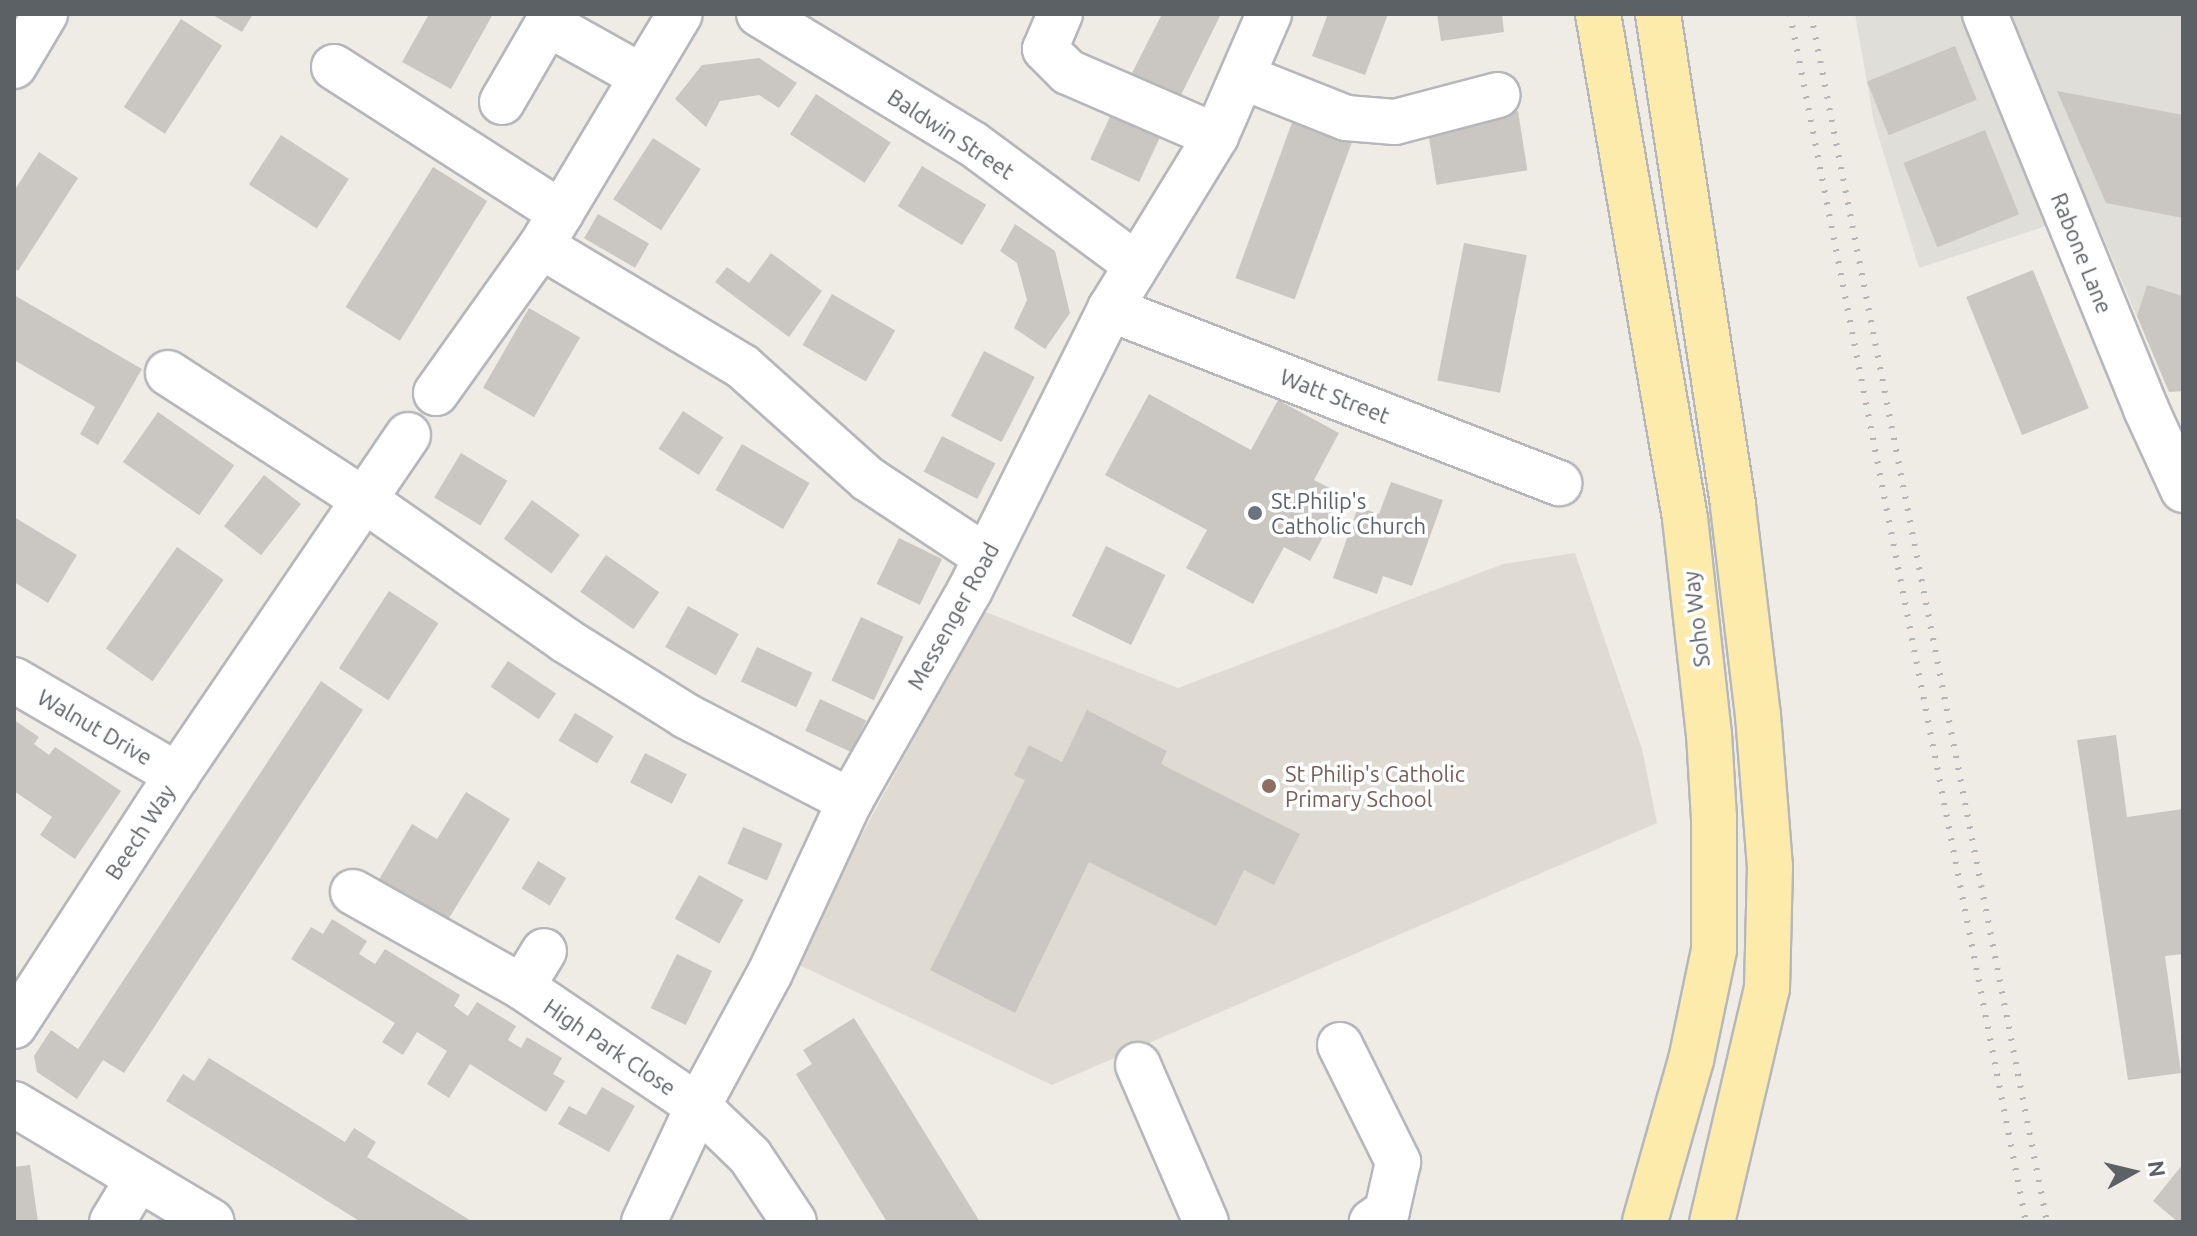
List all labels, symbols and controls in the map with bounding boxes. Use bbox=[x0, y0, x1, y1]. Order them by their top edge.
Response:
street label: Baldwin Street bbox=[883, 83, 1019, 185]
street label: Rabone Lane bbox=[2046, 189, 2118, 317]
street label: Watt Street bbox=[1277, 363, 1393, 429]
place label: St.Philip's Catholic Church bbox=[1271, 487, 1426, 538]
marker: St.Philip's Catholic Church bbox=[1246, 504, 1264, 522]
street label: Messenger Road bbox=[902, 538, 1004, 694]
street label: Soho Way bbox=[1677, 569, 1715, 669]
street label: Walnut Drive bbox=[33, 684, 157, 770]
place label: St Philip's Catholic Primary School bbox=[1285, 760, 1465, 812]
marker: St Philip's Catholic Primary School bbox=[1260, 777, 1278, 795]
street label: Beech Way bbox=[100, 780, 180, 884]
street label: High Park Close bbox=[539, 993, 681, 1101]
north arrow bbox=[2093, 1132, 2173, 1212]
text: N bbox=[2144, 1159, 2171, 1178]

